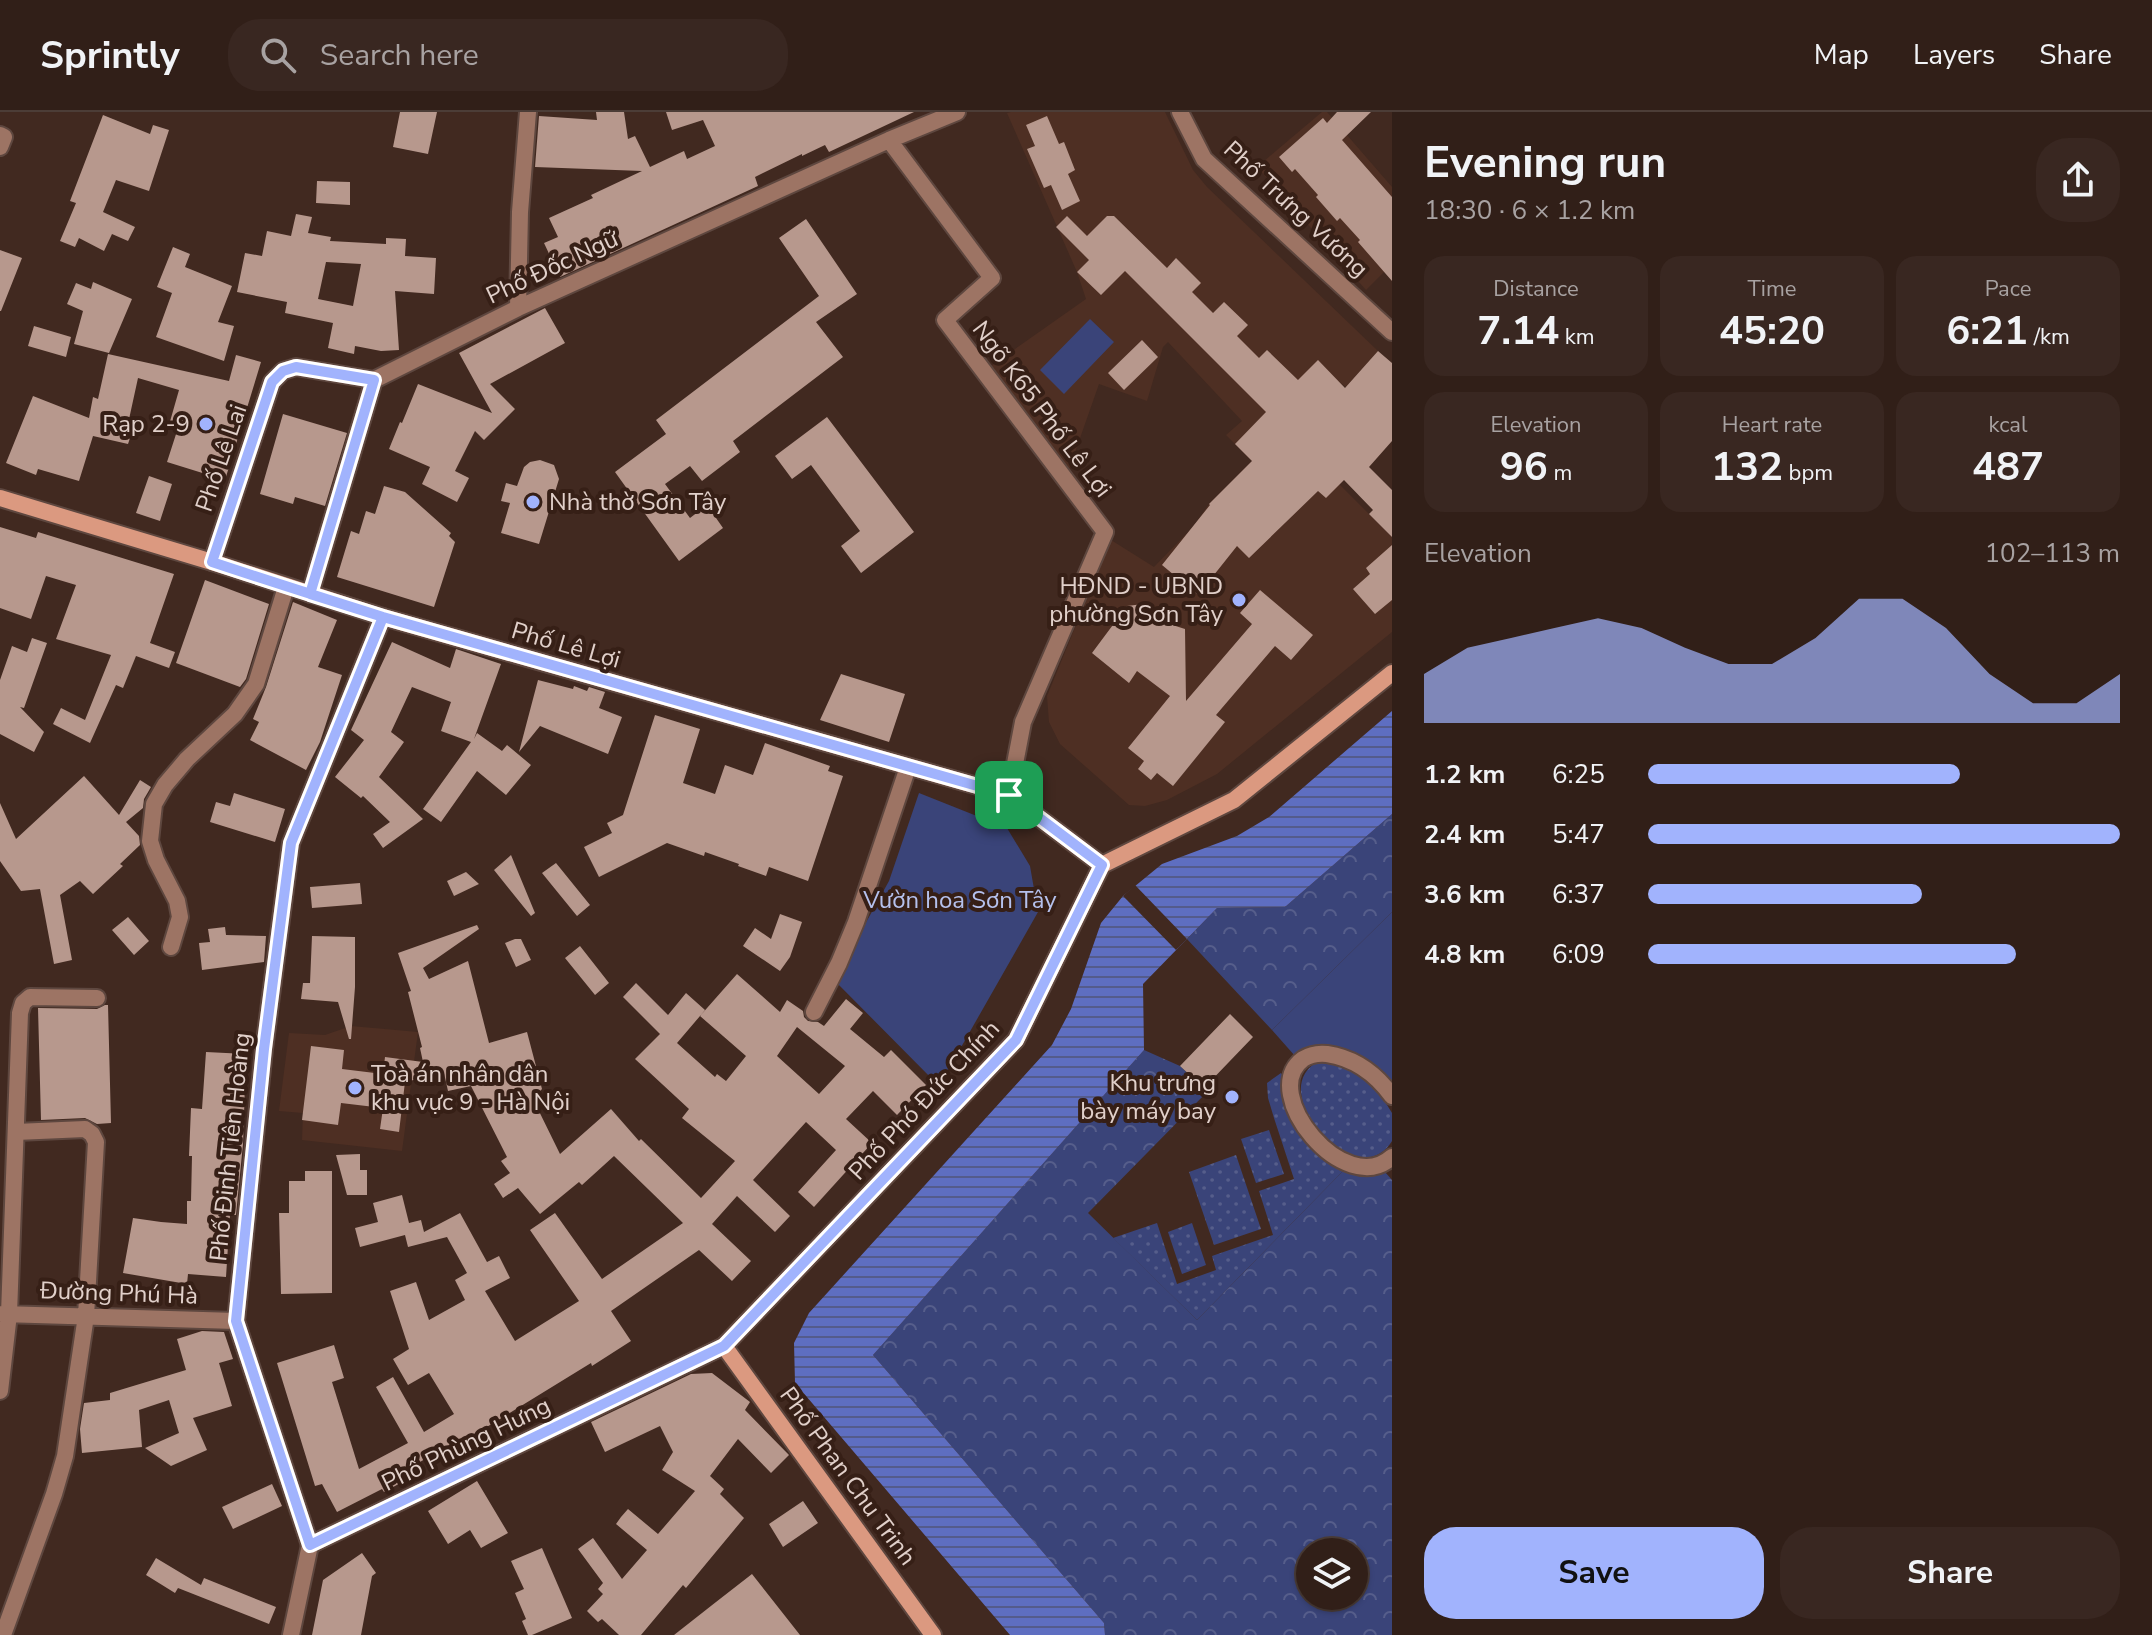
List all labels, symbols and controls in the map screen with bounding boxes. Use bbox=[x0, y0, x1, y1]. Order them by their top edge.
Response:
search box bbox=[228, 19, 788, 91]
text: Sprintly bbox=[40, 30, 180, 81]
icon: search bbox=[256, 33, 300, 77]
text: Search here bbox=[320, 35, 479, 76]
text: Map bbox=[1814, 36, 1869, 74]
text: Layers bbox=[1913, 36, 1995, 74]
text: Share bbox=[2039, 36, 2112, 74]
text: Evening run bbox=[1424, 133, 1666, 193]
street label: Phố Trưng Vương bbox=[1217, 134, 1375, 284]
button: share bbox=[2036, 138, 2120, 222]
text: 18:30 · 6 × 1.2 km bbox=[1424, 193, 1635, 228]
street label: Phố Đốc Ngữ bbox=[481, 222, 625, 312]
text: Distance bbox=[1493, 274, 1579, 304]
text: Time bbox=[1748, 274, 1796, 304]
text: Pace bbox=[1985, 274, 2031, 304]
text: 7.14 bbox=[1477, 304, 1559, 358]
text: 45:20 bbox=[1719, 304, 1825, 358]
text: 6:21 bbox=[1946, 304, 2028, 358]
street label: Ngõ K65 Phố Lê Lợi bbox=[965, 314, 1119, 504]
text: km bbox=[1559, 322, 1595, 352]
text: /km bbox=[2028, 322, 2070, 352]
street label: Phố Lê Lai bbox=[188, 400, 254, 516]
place label: Rạp 2-9 bbox=[102, 408, 190, 440]
text: Elevation bbox=[1490, 410, 1582, 440]
text: Heart rate bbox=[1722, 410, 1822, 440]
text: kcal bbox=[1989, 410, 2028, 440]
marker: Rạp 2-9 bbox=[197, 415, 215, 433]
text: 96 bbox=[1500, 440, 1548, 494]
text: 132 bbox=[1711, 440, 1783, 494]
text: 487 bbox=[1972, 440, 2044, 494]
text: m bbox=[1548, 458, 1572, 488]
text: bpm bbox=[1783, 458, 1833, 488]
place label: Nhà thờ Sơn Tây bbox=[549, 486, 727, 518]
marker: Nhà thờ Sơn Tây bbox=[524, 493, 542, 511]
text: Elevation bbox=[1424, 536, 1532, 571]
text: 102–113 m bbox=[1984, 536, 2120, 571]
place label: HĐND - UBND phường Sơn Tây bbox=[1049, 570, 1224, 630]
marker: HĐND - UBND phường Sơn Tây bbox=[1230, 591, 1248, 609]
street label: Phố Lê Lợi bbox=[508, 614, 624, 676]
text: 1.2 km bbox=[1424, 757, 1505, 792]
text: 6:25 bbox=[1552, 757, 1605, 792]
pin bbox=[975, 761, 1043, 829]
icon: arrive bbox=[987, 773, 1031, 817]
text: 2.4 km bbox=[1424, 817, 1505, 852]
text: 5:47 bbox=[1552, 817, 1605, 852]
text: 3.6 km bbox=[1424, 877, 1505, 912]
text: 6:37 bbox=[1552, 877, 1605, 912]
park label: Vườn hoa Sơn Tây bbox=[862, 884, 1057, 916]
text: 4.8 km bbox=[1424, 937, 1505, 972]
text: 6:09 bbox=[1552, 937, 1605, 972]
street label: Phố Phó Đức Chính bbox=[841, 1013, 1007, 1187]
street label: Phố Đinh Tiên Hoàng bbox=[202, 1031, 258, 1263]
place label: Toà án nhân dân khu vực 9 - Hà Nội bbox=[371, 1058, 570, 1118]
place label: Khu trưng bày máy bay bbox=[1080, 1067, 1217, 1127]
marker: Toà án nhân dân khu vực 9 - Hà Nội bbox=[346, 1079, 364, 1097]
marker: Khu trưng bày máy bay bbox=[1223, 1088, 1241, 1106]
street label: Đường Phú Hà bbox=[39, 1274, 198, 1312]
street label: Phố Phan Chu Trinh bbox=[772, 1380, 924, 1572]
street label: Phố Phùng Hưng bbox=[376, 1389, 556, 1499]
button: Save bbox=[1424, 1527, 1764, 1619]
button: Share bbox=[1780, 1527, 2120, 1619]
map controls bbox=[1296, 1538, 1368, 1610]
button: layers bbox=[1296, 1538, 1368, 1610]

